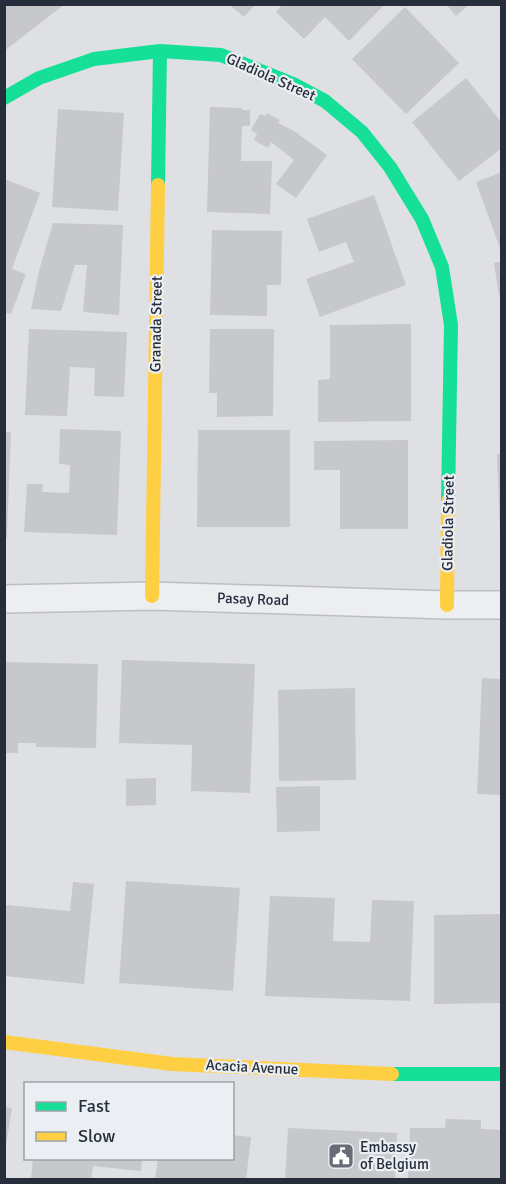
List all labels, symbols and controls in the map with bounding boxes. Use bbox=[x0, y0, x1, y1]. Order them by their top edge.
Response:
street label: Gladiola Street bbox=[224, 49, 318, 105]
street label: Granada Street bbox=[146, 276, 166, 372]
street label: Gladiola Street bbox=[438, 475, 458, 571]
street label: Pasay Road bbox=[217, 589, 289, 609]
street label: Acacia Avenue bbox=[205, 1056, 299, 1078]
legend bbox=[24, 1082, 234, 1160]
text: Fast bbox=[78, 1095, 110, 1117]
text: Slow bbox=[78, 1125, 115, 1147]
place label: Embassy of Belgium bbox=[360, 1138, 429, 1173]
public building icon: Embassy of Belgium bbox=[326, 1141, 356, 1171]

